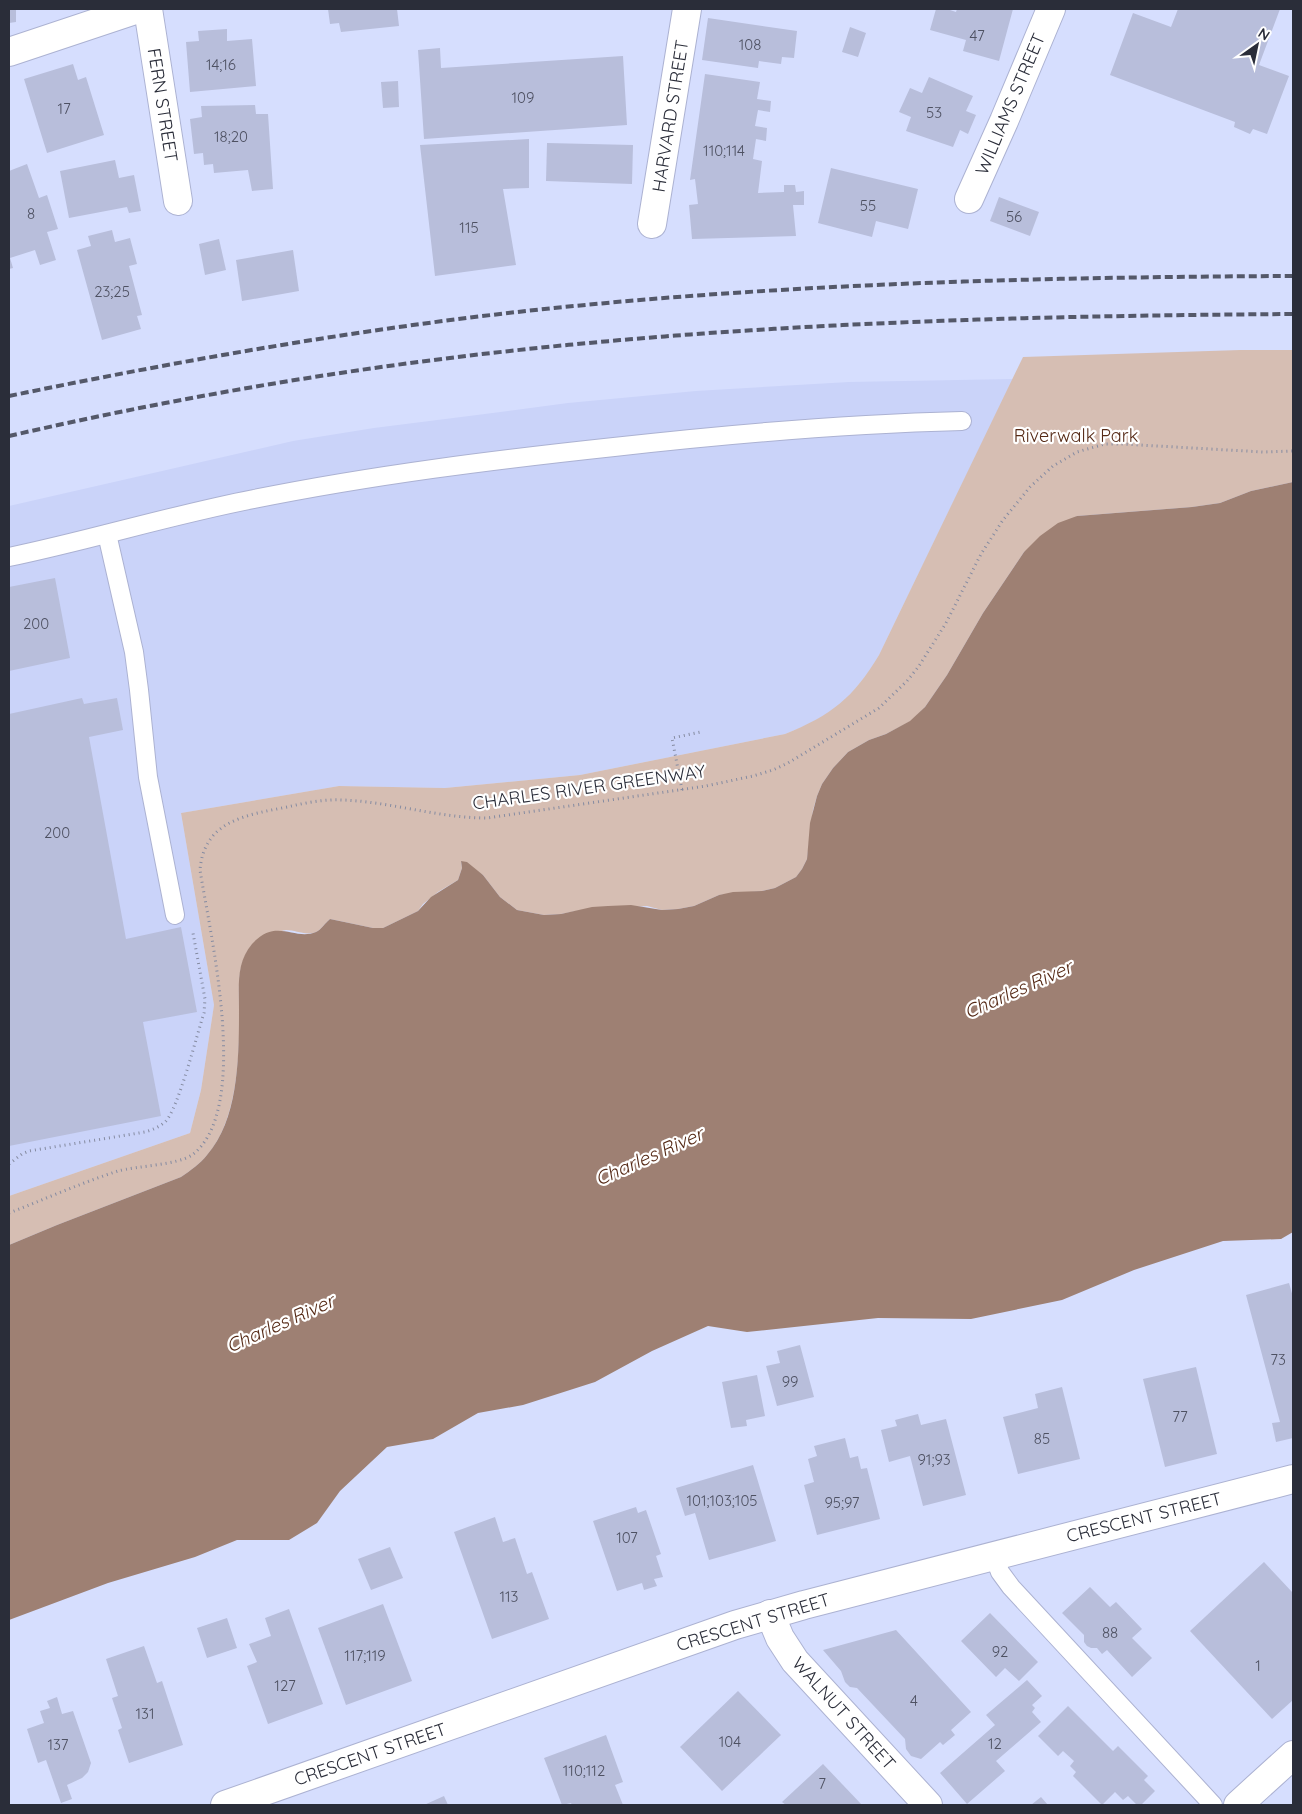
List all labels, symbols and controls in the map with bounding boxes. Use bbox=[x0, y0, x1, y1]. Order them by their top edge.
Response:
north arrow bbox=[1232, 20, 1282, 70]
text: N bbox=[1255, 24, 1273, 44]
house number: 47 bbox=[969, 26, 985, 45]
street label: WILLIAMS STREET bbox=[970, 30, 1050, 178]
house number: 108 bbox=[739, 35, 761, 54]
street label: HARVARD STREET bbox=[647, 38, 693, 194]
street label: FERN STREET bbox=[143, 46, 183, 164]
house number: 14;16 bbox=[206, 55, 236, 74]
house number: 109 bbox=[512, 88, 534, 107]
house number: 17 bbox=[57, 99, 71, 118]
house number: 53 bbox=[926, 103, 942, 122]
house number: 18;20 bbox=[214, 127, 248, 146]
house number: 110;114 bbox=[703, 141, 745, 160]
house number: 55 bbox=[860, 196, 876, 215]
house number: 8 bbox=[27, 204, 35, 223]
house number: 56 bbox=[1006, 207, 1022, 226]
house number: 115 bbox=[459, 218, 479, 237]
house number: 23;25 bbox=[94, 282, 130, 301]
park label: Riverwalk Park bbox=[1014, 424, 1138, 447]
house number: 200 bbox=[23, 614, 49, 633]
street label: CHARLES RIVER GREENWAY bbox=[471, 759, 707, 815]
house number: 200 bbox=[44, 823, 70, 842]
water label: Charles River bbox=[960, 953, 1078, 1024]
water label: Charles River bbox=[591, 1120, 709, 1191]
water label: Charles River bbox=[222, 1287, 340, 1358]
house number: 73 bbox=[1270, 1350, 1286, 1369]
house number: 99 bbox=[782, 1372, 798, 1391]
house number: 77 bbox=[1172, 1407, 1188, 1426]
house number: 85 bbox=[1034, 1429, 1050, 1448]
house number: 91;93 bbox=[917, 1450, 951, 1469]
street label: CRESCENT STREET bbox=[1064, 1487, 1224, 1547]
house number: 101;103;105 bbox=[687, 1491, 757, 1510]
house number: 95;97 bbox=[824, 1493, 860, 1512]
house number: 107 bbox=[616, 1528, 638, 1547]
house number: 113 bbox=[500, 1587, 519, 1606]
street label: CRESCENT STREET bbox=[673, 1588, 833, 1656]
house number: 88 bbox=[1102, 1623, 1118, 1642]
house number: 92 bbox=[992, 1642, 1008, 1661]
house number: 117;119 bbox=[344, 1646, 386, 1665]
street label: WALNUT STREET bbox=[787, 1652, 901, 1774]
house number: 1 bbox=[1255, 1656, 1261, 1675]
house number: 127 bbox=[274, 1676, 296, 1695]
house number: 4 bbox=[910, 1691, 918, 1710]
house number: 131 bbox=[136, 1704, 154, 1723]
street label: CRESCENT STREET bbox=[291, 1717, 449, 1791]
house number: 104 bbox=[719, 1732, 741, 1751]
house number: 12 bbox=[988, 1734, 1002, 1753]
house number: 137 bbox=[47, 1735, 69, 1754]
house number: 110;112 bbox=[563, 1761, 605, 1780]
house number: 7 bbox=[818, 1774, 826, 1793]

